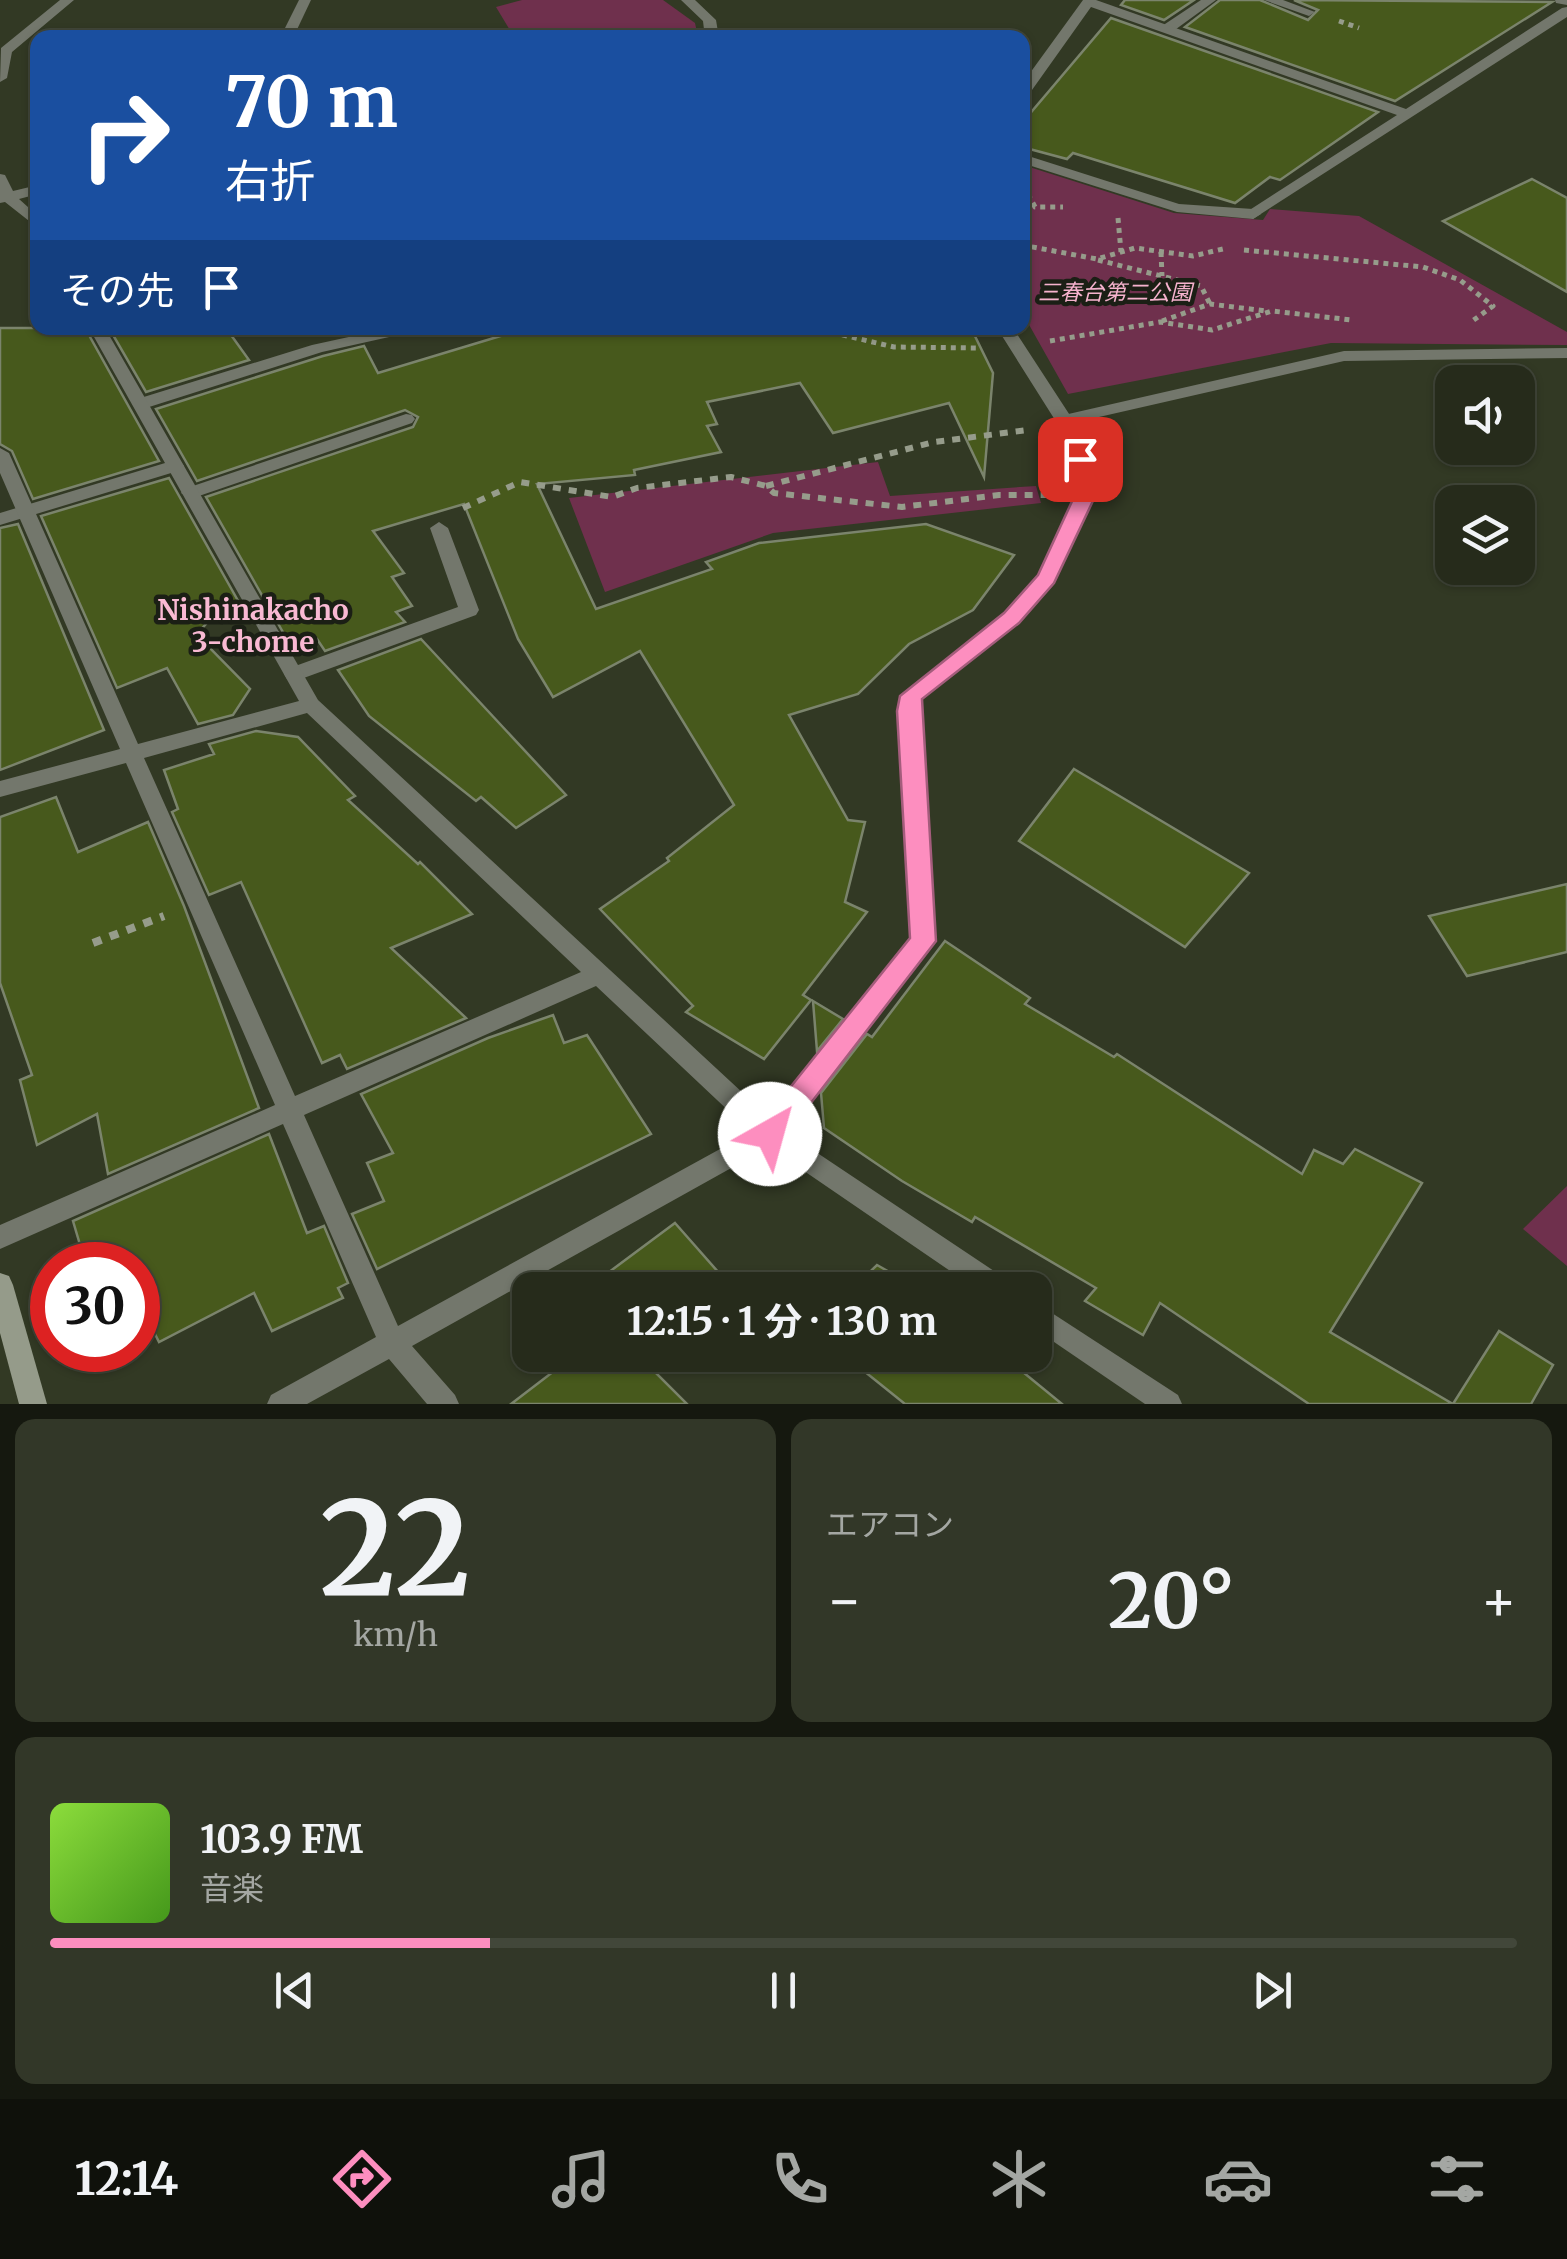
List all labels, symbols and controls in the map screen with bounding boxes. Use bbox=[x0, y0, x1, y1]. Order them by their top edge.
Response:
text: 70 m bbox=[225, 58, 398, 146]
icon: right bbox=[60, 70, 190, 200]
text: 右折 bbox=[225, 153, 315, 209]
icon: arrive bbox=[194, 260, 249, 315]
text: その先 bbox=[60, 267, 174, 314]
park label: 三春台第二公園 bbox=[1038, 278, 1195, 306]
map controls bbox=[1435, 365, 1535, 585]
button: sound bbox=[1435, 365, 1535, 465]
pin bbox=[1038, 417, 1123, 502]
icon: arrive bbox=[1053, 432, 1108, 487]
button: layers bbox=[1435, 485, 1535, 585]
district label: Nishinakacho 3-chome bbox=[157, 592, 349, 660]
position arrow bbox=[718, 1082, 822, 1186]
speed limit sign: 30 bbox=[30, 1242, 160, 1372]
text: 12:15 · 1 分 · 130 m bbox=[627, 1298, 937, 1345]
text: 22 bbox=[320, 1468, 471, 1631]
text: エアコン bbox=[826, 1505, 954, 1545]
text: 20° bbox=[1108, 1554, 1235, 1648]
text: − bbox=[826, 1566, 863, 1635]
text: + bbox=[1480, 1566, 1517, 1635]
text: km/h bbox=[353, 1615, 438, 1655]
text: 103.9 FM bbox=[200, 1816, 363, 1863]
text: 音楽 bbox=[200, 1869, 264, 1909]
icon: previous bbox=[267, 1963, 322, 2018]
icon: pause bbox=[756, 1963, 811, 2018]
icon: next bbox=[1245, 1963, 1300, 2018]
icon: directions bbox=[327, 2144, 397, 2214]
icon: music bbox=[546, 2144, 616, 2214]
icon: phone bbox=[765, 2144, 835, 2214]
icon: climate bbox=[984, 2144, 1054, 2214]
icon: car bbox=[1203, 2144, 1273, 2214]
icon: filters bbox=[1422, 2144, 1492, 2214]
text: 12:14 bbox=[75, 2151, 178, 2207]

